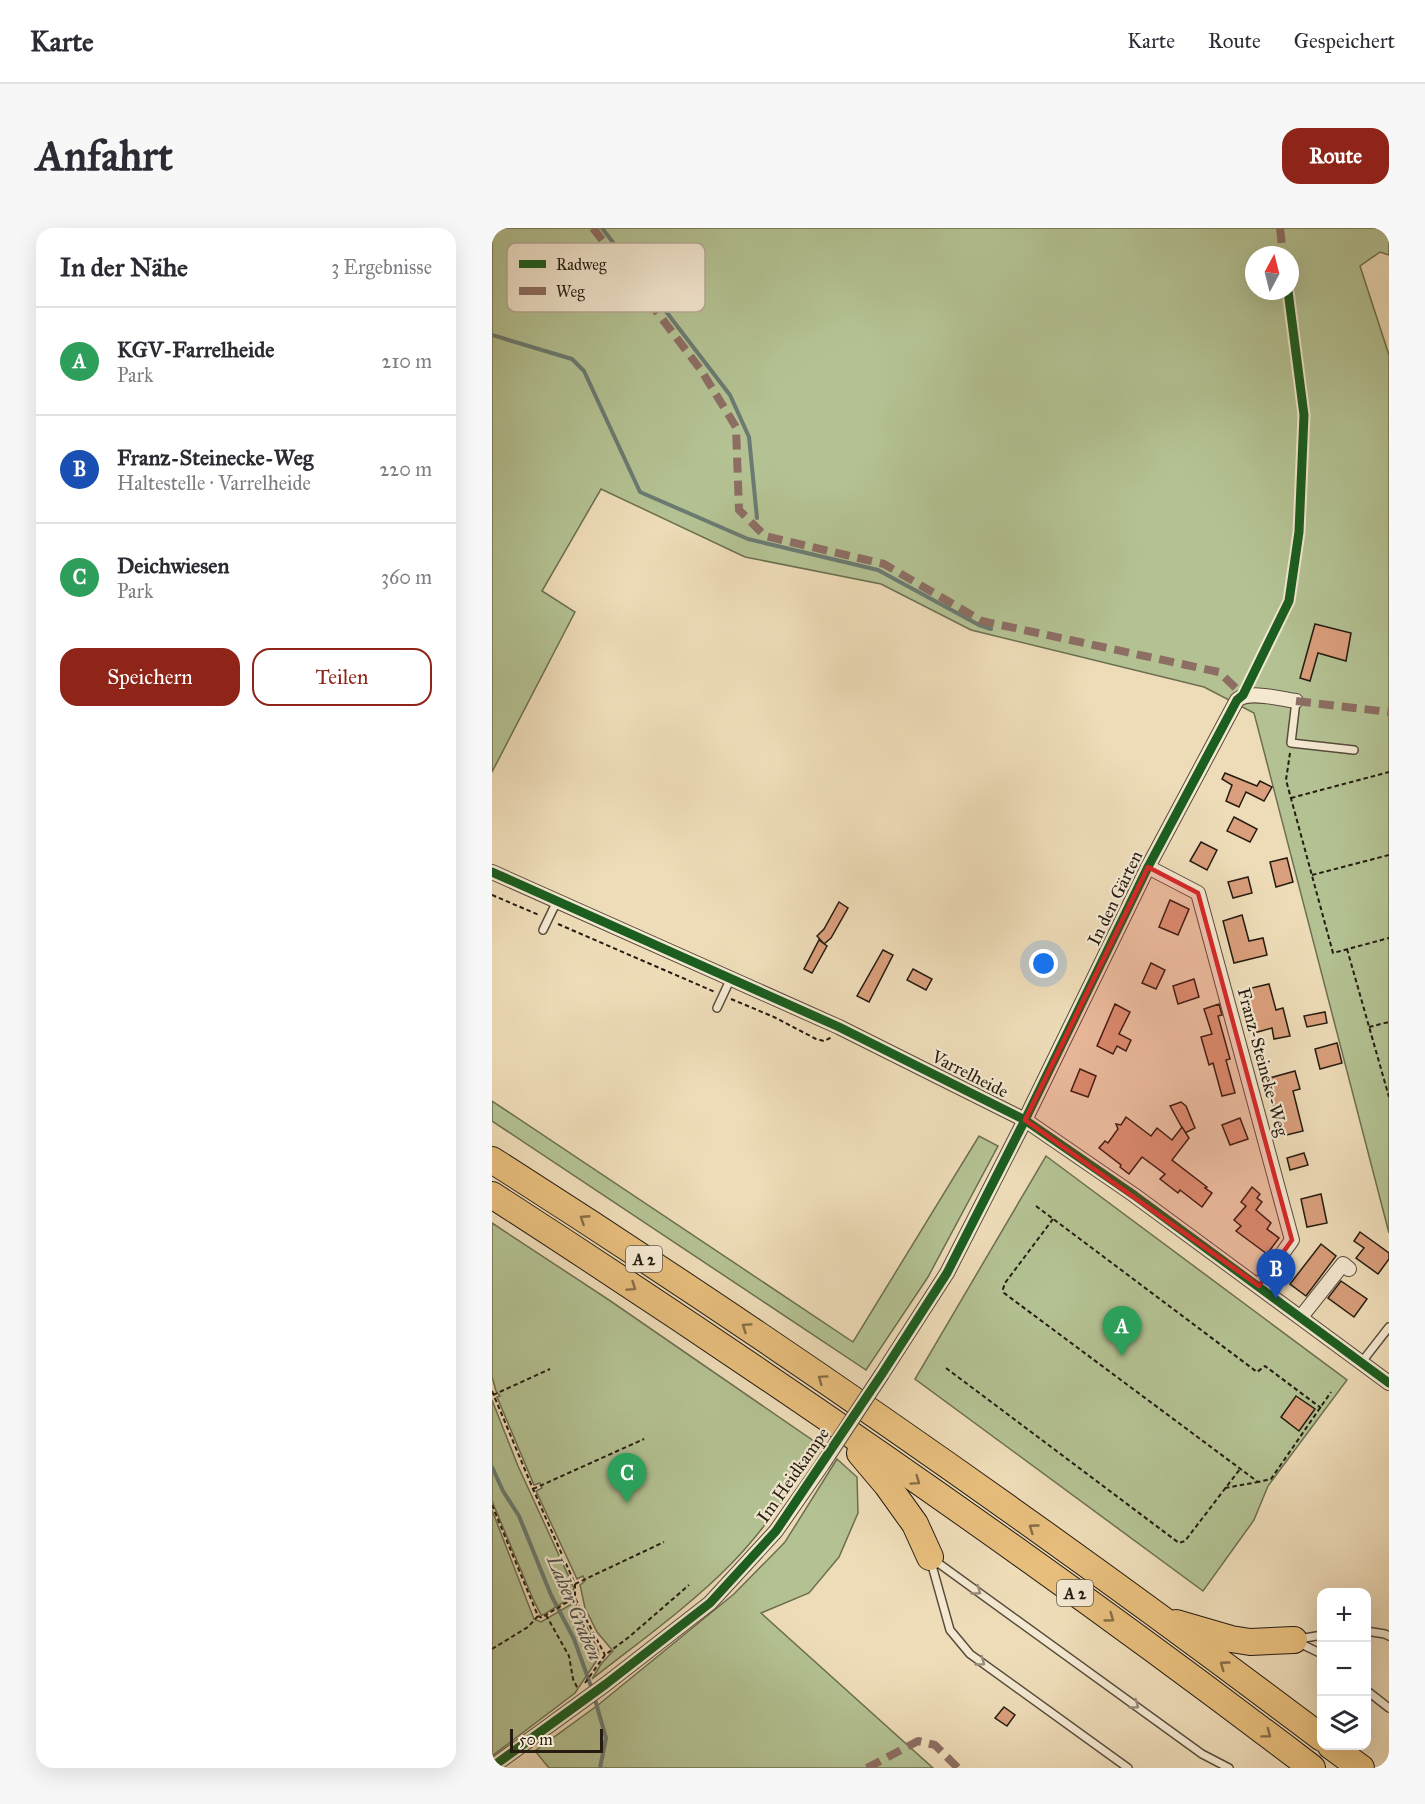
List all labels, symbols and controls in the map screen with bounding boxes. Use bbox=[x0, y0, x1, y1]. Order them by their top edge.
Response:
text: Karte bbox=[30, 24, 94, 59]
text: Karte bbox=[1127, 28, 1175, 54]
text: Route bbox=[1208, 28, 1261, 54]
text: Gespeichert bbox=[1294, 28, 1395, 54]
button: Route bbox=[1282, 128, 1389, 184]
text: Anfahrt bbox=[36, 130, 173, 182]
legend bbox=[507, 243, 705, 312]
north arrow bbox=[1245, 246, 1299, 300]
text: In der Nähe bbox=[60, 251, 188, 283]
text: 3 Ergebnisse bbox=[331, 255, 432, 279]
text: Radweg bbox=[556, 255, 607, 275]
text: Weg bbox=[556, 282, 585, 302]
text: KGV-Farrelheide bbox=[117, 336, 274, 363]
text: A bbox=[73, 349, 86, 373]
text: 210 m bbox=[382, 349, 432, 373]
text: Park bbox=[117, 363, 153, 387]
text: Franz-Steinecke-Weg bbox=[117, 444, 313, 471]
text: B bbox=[73, 457, 86, 481]
text: 220 m bbox=[380, 457, 432, 481]
text: Haltestelle · Varrelheide bbox=[117, 471, 311, 495]
text: Deichwiesen bbox=[117, 552, 229, 579]
text: C bbox=[73, 565, 86, 589]
text: 360 m bbox=[381, 565, 432, 589]
text: Park bbox=[117, 579, 153, 603]
button: Speichern bbox=[60, 648, 240, 706]
button: Teilen bbox=[252, 648, 432, 706]
street label: In den Gärten bbox=[1083, 847, 1147, 949]
your location bbox=[1029, 949, 1058, 978]
street label: Franz-Steineke-Weg bbox=[1232, 985, 1294, 1139]
street label: Varrelheide bbox=[927, 1045, 1012, 1103]
one-way arrow bbox=[580, 1214, 590, 1226]
road number: A 2 bbox=[626, 1246, 662, 1272]
pin: B bbox=[1256, 1250, 1296, 1299]
one-way arrow bbox=[626, 1280, 636, 1292]
pin: A bbox=[1102, 1306, 1142, 1356]
one-way arrow bbox=[741, 1323, 752, 1334]
one-way arrow bbox=[818, 1375, 829, 1386]
street label: Im Heidkampe bbox=[752, 1423, 834, 1527]
pin: C bbox=[608, 1454, 646, 1503]
one-way arrow bbox=[910, 1474, 921, 1485]
one-way arrow bbox=[1029, 1524, 1040, 1535]
water label: Laher Graben bbox=[542, 1551, 608, 1665]
road number: A 2 bbox=[1057, 1580, 1093, 1606]
one-way arrow bbox=[971, 1584, 982, 1595]
map controls bbox=[1317, 1588, 1371, 1750]
button: + bbox=[1317, 1588, 1371, 1642]
one-way arrow bbox=[1103, 1611, 1114, 1622]
button: − bbox=[1317, 1642, 1371, 1696]
one-way arrow bbox=[975, 1655, 986, 1666]
one-way arrow bbox=[1220, 1662, 1231, 1673]
button: layers bbox=[1317, 1696, 1371, 1750]
one-way arrow bbox=[1128, 1698, 1139, 1709]
scale bar bbox=[510, 1726, 603, 1754]
one-way arrow bbox=[1260, 1726, 1271, 1737]
text: 50 m bbox=[519, 1730, 553, 1749]

